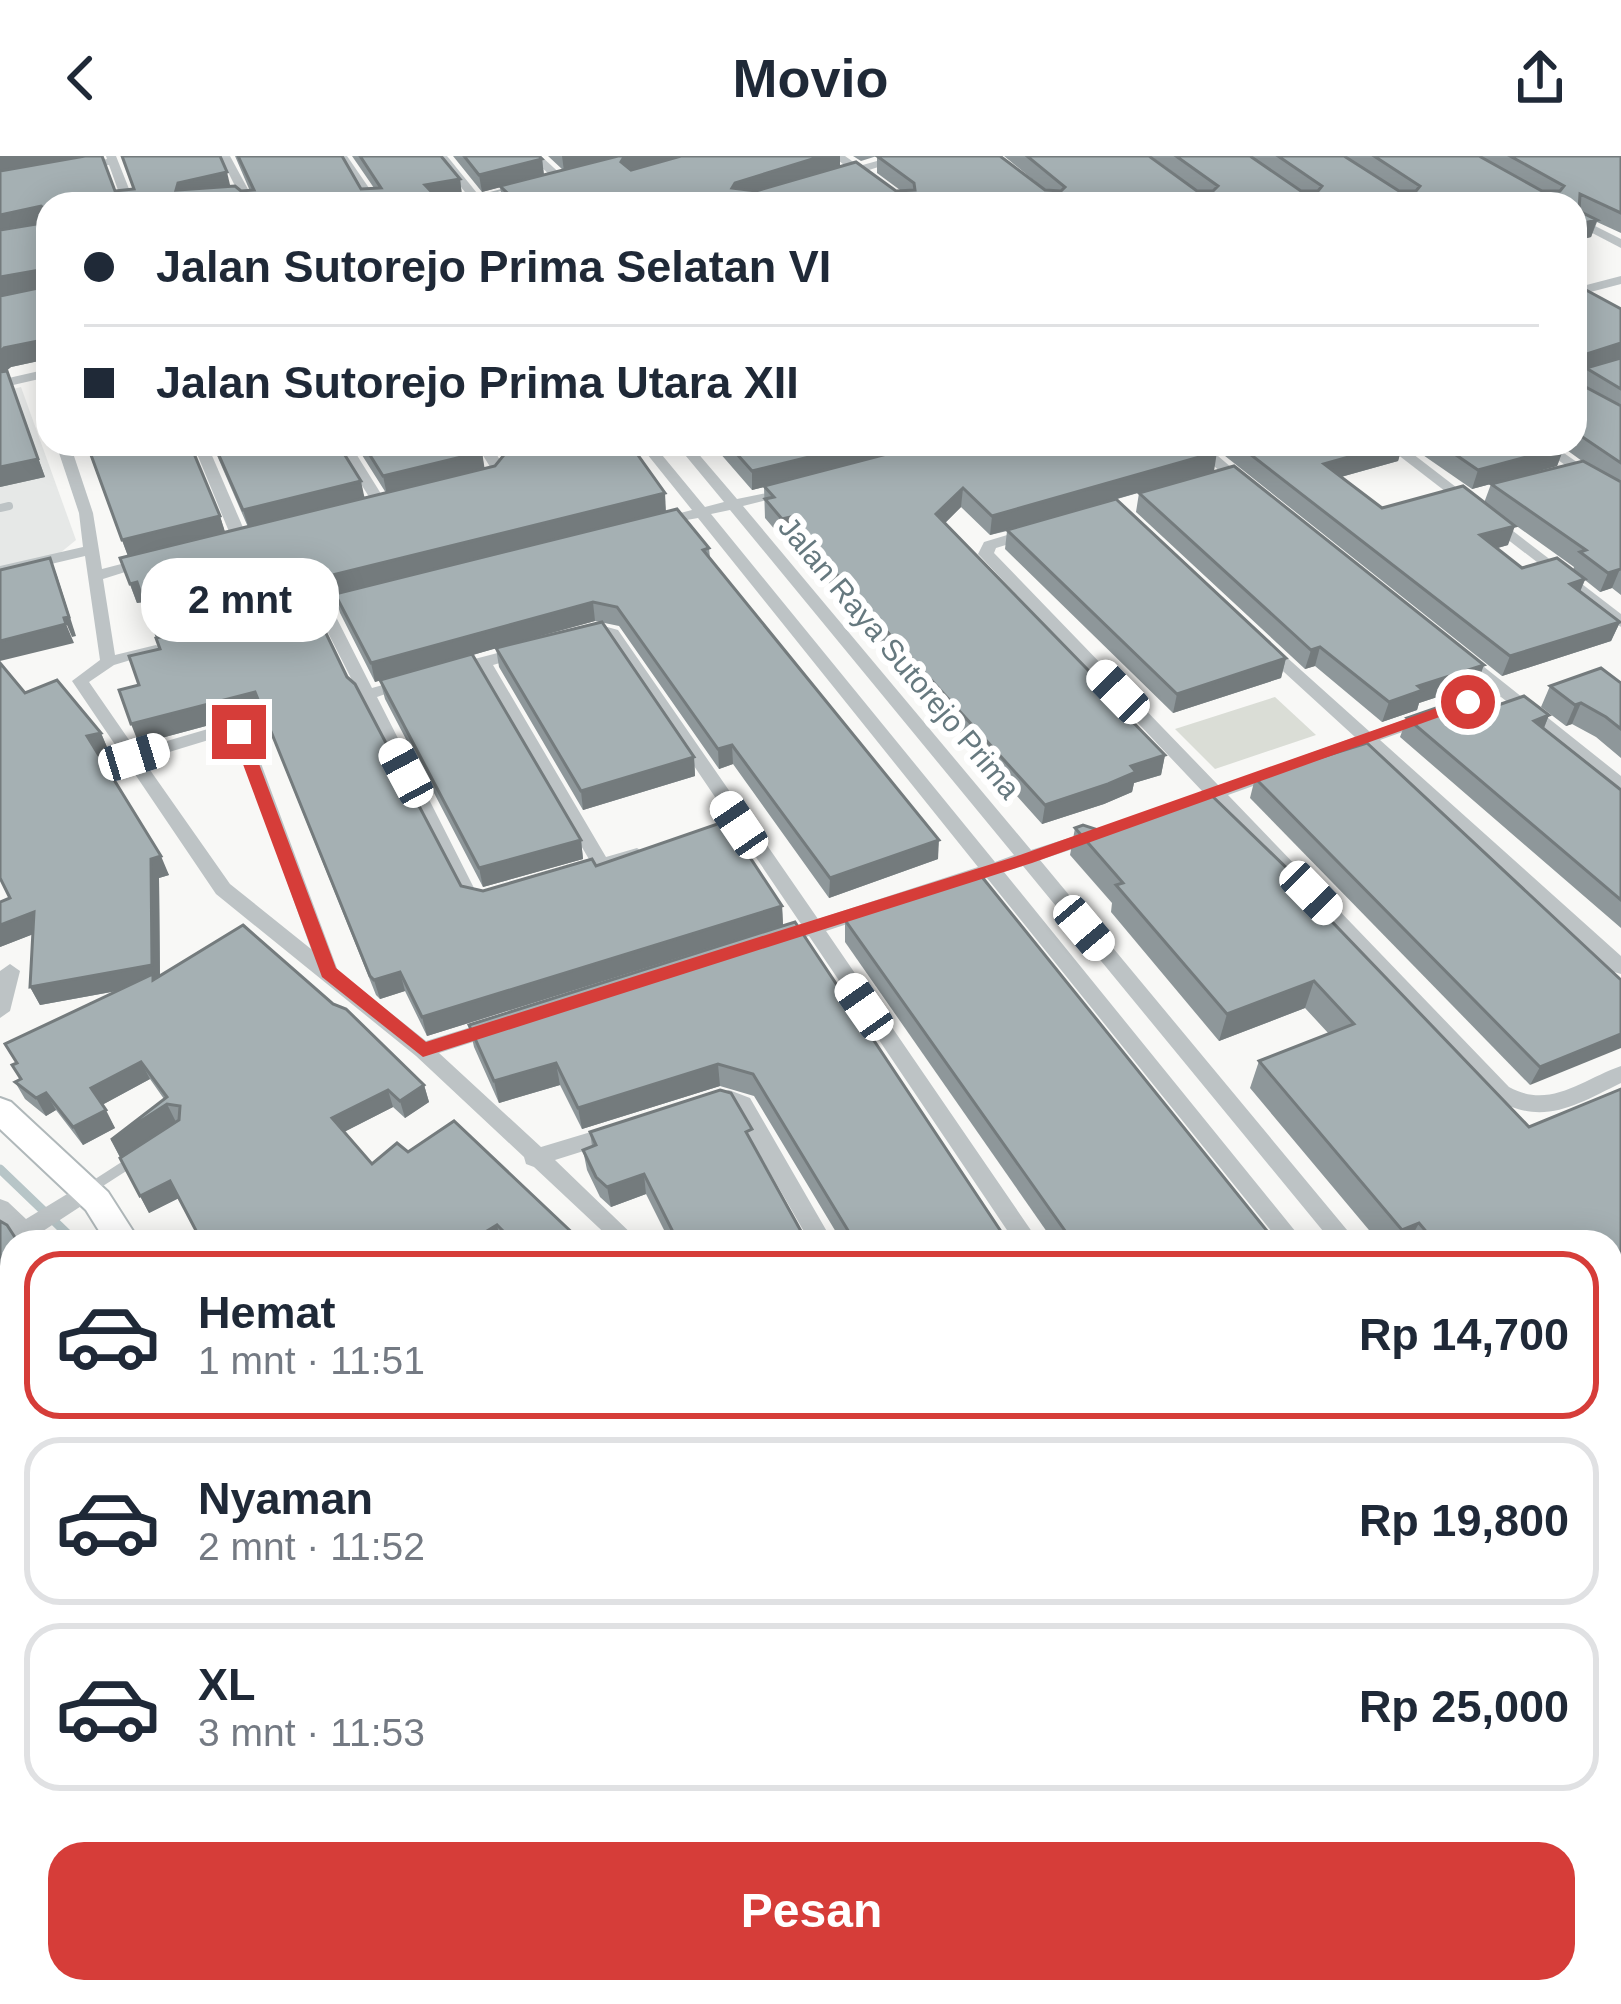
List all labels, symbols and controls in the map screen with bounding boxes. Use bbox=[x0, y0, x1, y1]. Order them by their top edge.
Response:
icon: back bbox=[48, 45, 114, 111]
icon: share bbox=[1507, 45, 1573, 111]
text: Movio bbox=[733, 48, 889, 108]
text: Jalan Sutorejo Prima Selatan VI bbox=[156, 241, 831, 292]
text: Jalan Sutorejo Prima Utara XII bbox=[156, 357, 799, 408]
street label: Jalan Raya Sutorejo Prima bbox=[772, 510, 1027, 805]
callout: 2 mnt bbox=[140, 558, 338, 642]
text: 2 mnt bbox=[188, 578, 292, 621]
car bbox=[1080, 654, 1156, 730]
route start bbox=[1441, 675, 1495, 729]
route end bbox=[212, 705, 266, 759]
car bbox=[94, 729, 174, 785]
car bbox=[373, 733, 439, 813]
car bbox=[704, 785, 774, 865]
car bbox=[1273, 855, 1349, 931]
car bbox=[1047, 889, 1121, 967]
car bbox=[829, 967, 899, 1047]
icon: car bbox=[54, 1281, 162, 1389]
text: Hemat bbox=[198, 1287, 336, 1338]
text: Rp 14,700 bbox=[1359, 1309, 1569, 1360]
text: 1 mnt · 11:51 bbox=[198, 1339, 425, 1382]
icon: car bbox=[54, 1467, 162, 1575]
text: Nyaman bbox=[198, 1473, 373, 1524]
text: Rp 19,800 bbox=[1359, 1495, 1569, 1546]
text: 2 mnt · 11:52 bbox=[198, 1525, 425, 1568]
icon: car bbox=[54, 1653, 162, 1761]
text: XL bbox=[198, 1659, 256, 1710]
text: Rp 25,000 bbox=[1359, 1681, 1569, 1732]
text: 3 mnt · 11:53 bbox=[198, 1711, 425, 1754]
button: Pesan bbox=[48, 1842, 1575, 1980]

